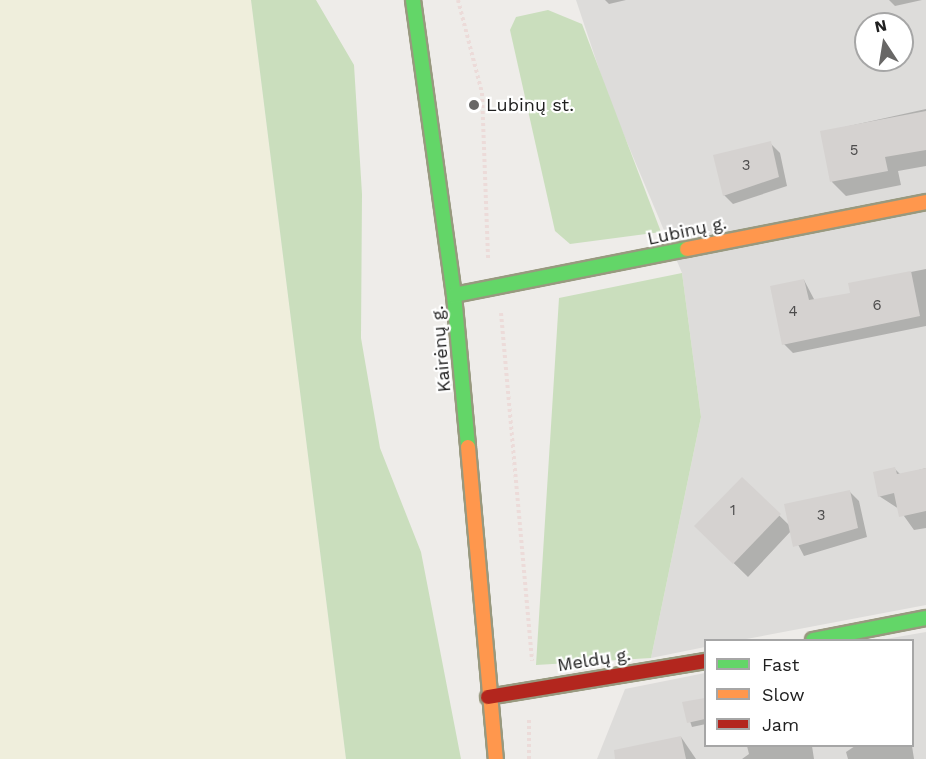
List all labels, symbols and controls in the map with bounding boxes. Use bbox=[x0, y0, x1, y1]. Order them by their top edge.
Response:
north arrow bbox=[854, 12, 914, 72]
text: N bbox=[873, 15, 888, 36]
place label: Lubinų st. bbox=[486, 94, 574, 116]
marker: Lubinų st. bbox=[467, 98, 481, 112]
house number: 5 bbox=[850, 142, 858, 160]
house number: 3 bbox=[742, 157, 750, 175]
street label: Lubinų g. bbox=[645, 212, 729, 250]
house number: 6 bbox=[872, 297, 882, 315]
house number: 4 bbox=[788, 303, 798, 321]
street label: Kairėnų g. bbox=[426, 305, 456, 393]
house number: 1 bbox=[730, 502, 736, 520]
house number: 3 bbox=[817, 507, 825, 525]
legend bbox=[704, 639, 914, 747]
street label: Meldų g. bbox=[556, 644, 632, 676]
text: Fast bbox=[762, 654, 799, 675]
text: Slow bbox=[762, 684, 805, 705]
text: Jam bbox=[762, 714, 799, 735]

